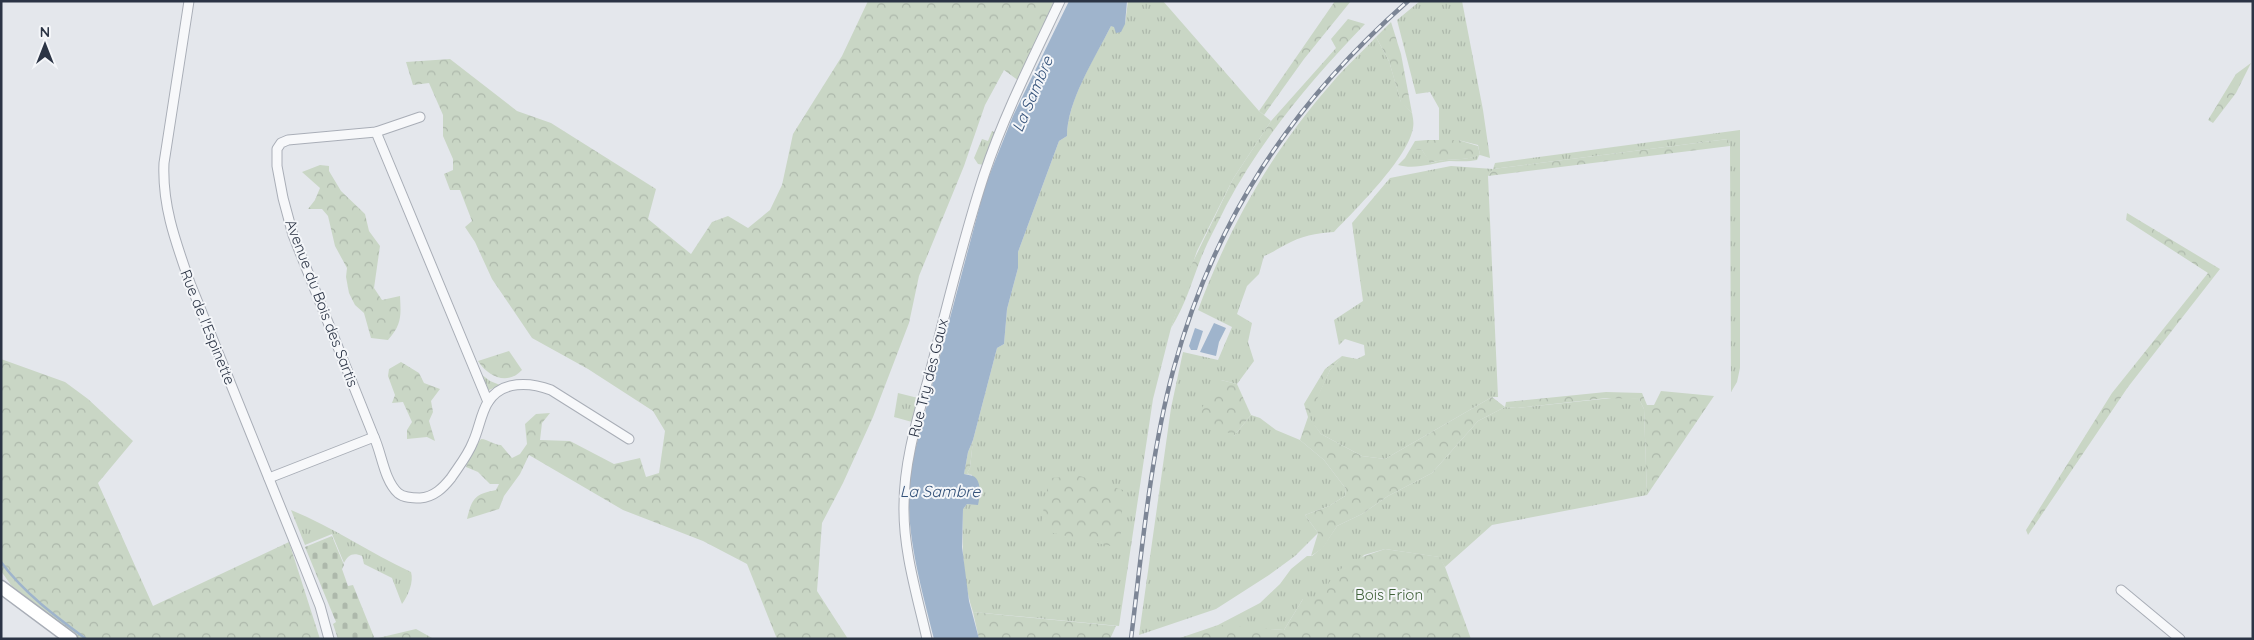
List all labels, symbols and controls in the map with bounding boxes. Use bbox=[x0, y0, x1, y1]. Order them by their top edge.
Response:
north arrow bbox=[20, 20, 70, 70]
text: N bbox=[40, 23, 50, 41]
water label: La Sambre bbox=[1007, 52, 1057, 135]
street label: Avenue du Bois des Sartis bbox=[281, 217, 363, 389]
street label: Rue de l'Espinette bbox=[176, 267, 240, 387]
street label: Rue Try des Gaux bbox=[904, 317, 952, 439]
water label: La Sambre bbox=[900, 481, 981, 501]
park label: Bois Frion bbox=[1355, 585, 1423, 604]

